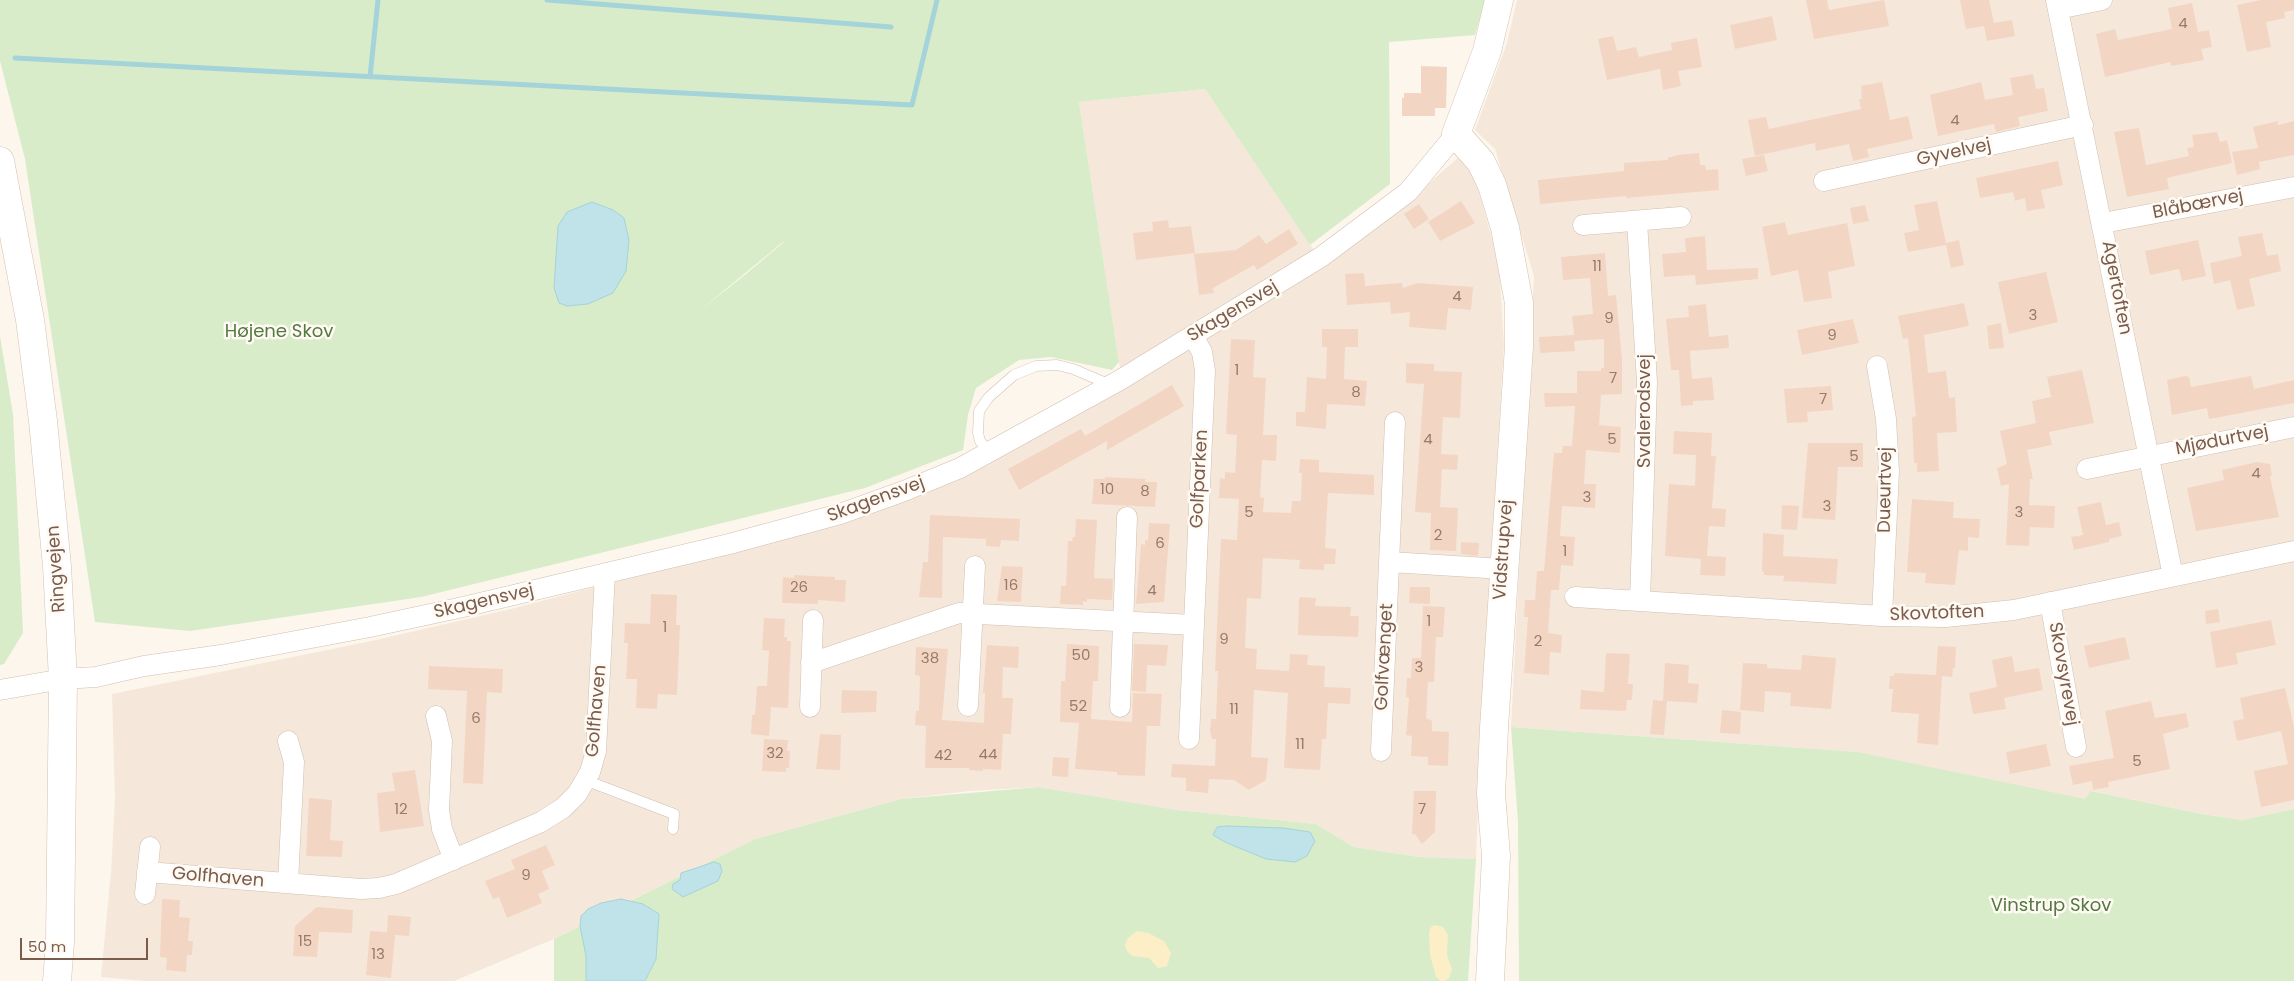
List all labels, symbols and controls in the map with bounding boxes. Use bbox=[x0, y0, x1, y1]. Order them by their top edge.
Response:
house number: 4 bbox=[2178, 15, 2188, 33]
house number: 4 bbox=[1950, 112, 1960, 130]
street label: Gyvelvej bbox=[1915, 135, 1993, 171]
street label: Blåbærvej bbox=[2151, 186, 2245, 224]
street label: Agertoften bbox=[2096, 239, 2136, 337]
house number: 11 bbox=[1592, 258, 1602, 276]
street label: Skagensvej bbox=[1184, 276, 1282, 348]
house number: 4 bbox=[1452, 288, 1462, 306]
house number: 3 bbox=[2029, 307, 2037, 325]
house number: 9 bbox=[1604, 310, 1614, 328]
park label: Højene Skov bbox=[225, 321, 333, 343]
house number: 9 bbox=[1827, 327, 1837, 345]
street label: Svalerodsvej bbox=[1634, 354, 1656, 468]
house number: 1 bbox=[1235, 362, 1239, 380]
house number: 7 bbox=[1609, 370, 1617, 388]
house number: 8 bbox=[1351, 384, 1361, 402]
house number: 7 bbox=[1819, 391, 1827, 409]
street label: Mjødurtvej bbox=[2174, 421, 2270, 461]
street label: Golfparken bbox=[1187, 429, 1213, 529]
house number: 4 bbox=[1423, 431, 1433, 449]
house number: 5 bbox=[1607, 431, 1617, 449]
street label: Dueurtvej bbox=[1874, 447, 1898, 533]
house number: 5 bbox=[1849, 448, 1859, 466]
house number: 4 bbox=[2251, 465, 2261, 483]
street label: Skagensvej bbox=[824, 472, 928, 528]
house number: 10 bbox=[1100, 481, 1114, 499]
house number: 8 bbox=[1140, 483, 1150, 501]
house number: 3 bbox=[1583, 489, 1591, 507]
house number: 3 bbox=[1823, 498, 1831, 516]
street label: Vidstrupvej bbox=[1490, 499, 1518, 601]
house number: 5 bbox=[1244, 504, 1254, 522]
house number: 3 bbox=[2015, 504, 2023, 522]
street label: Ringvejen bbox=[43, 525, 71, 613]
house number: 2 bbox=[1434, 527, 1442, 545]
house number: 6 bbox=[1155, 535, 1165, 553]
house number: 1 bbox=[1563, 543, 1567, 561]
house number: 16 bbox=[1004, 577, 1018, 595]
house number: 26 bbox=[790, 579, 808, 597]
street label: Skagensvej bbox=[432, 580, 536, 624]
house number: 4 bbox=[1147, 582, 1157, 600]
street label: Skovtoften bbox=[1889, 602, 1985, 626]
street label: Golfvænget bbox=[1371, 603, 1399, 711]
house number: 1 bbox=[1427, 613, 1431, 631]
house number: 1 bbox=[663, 619, 667, 637]
street label: Skovsyrevej bbox=[2043, 621, 2083, 727]
house number: 9 bbox=[1219, 631, 1229, 649]
house number: 2 bbox=[1534, 633, 1542, 651]
house number: 50 bbox=[1072, 647, 1090, 665]
house number: 38 bbox=[921, 650, 939, 668]
house number: 3 bbox=[1415, 659, 1423, 677]
street label: Golfhaven bbox=[582, 664, 612, 758]
house number: 52 bbox=[1069, 698, 1087, 716]
house number: 11 bbox=[1229, 701, 1239, 719]
house number: 6 bbox=[471, 710, 481, 728]
house number: 11 bbox=[1295, 736, 1305, 754]
house number: 32 bbox=[766, 745, 784, 763]
house number: 44 bbox=[979, 746, 997, 764]
house number: 42 bbox=[934, 747, 952, 765]
house number: 5 bbox=[2132, 753, 2142, 771]
house number: 12 bbox=[394, 801, 408, 819]
house number: 7 bbox=[1418, 801, 1426, 819]
street label: Golfhaven bbox=[171, 863, 265, 893]
house number: 9 bbox=[521, 867, 531, 885]
park label: Vinstrup Skov bbox=[1991, 895, 2111, 917]
scale bar bbox=[22, 928, 150, 960]
house number: 15 bbox=[298, 933, 312, 951]
text: 50 m bbox=[28, 936, 66, 957]
house number: 13 bbox=[371, 946, 385, 964]

